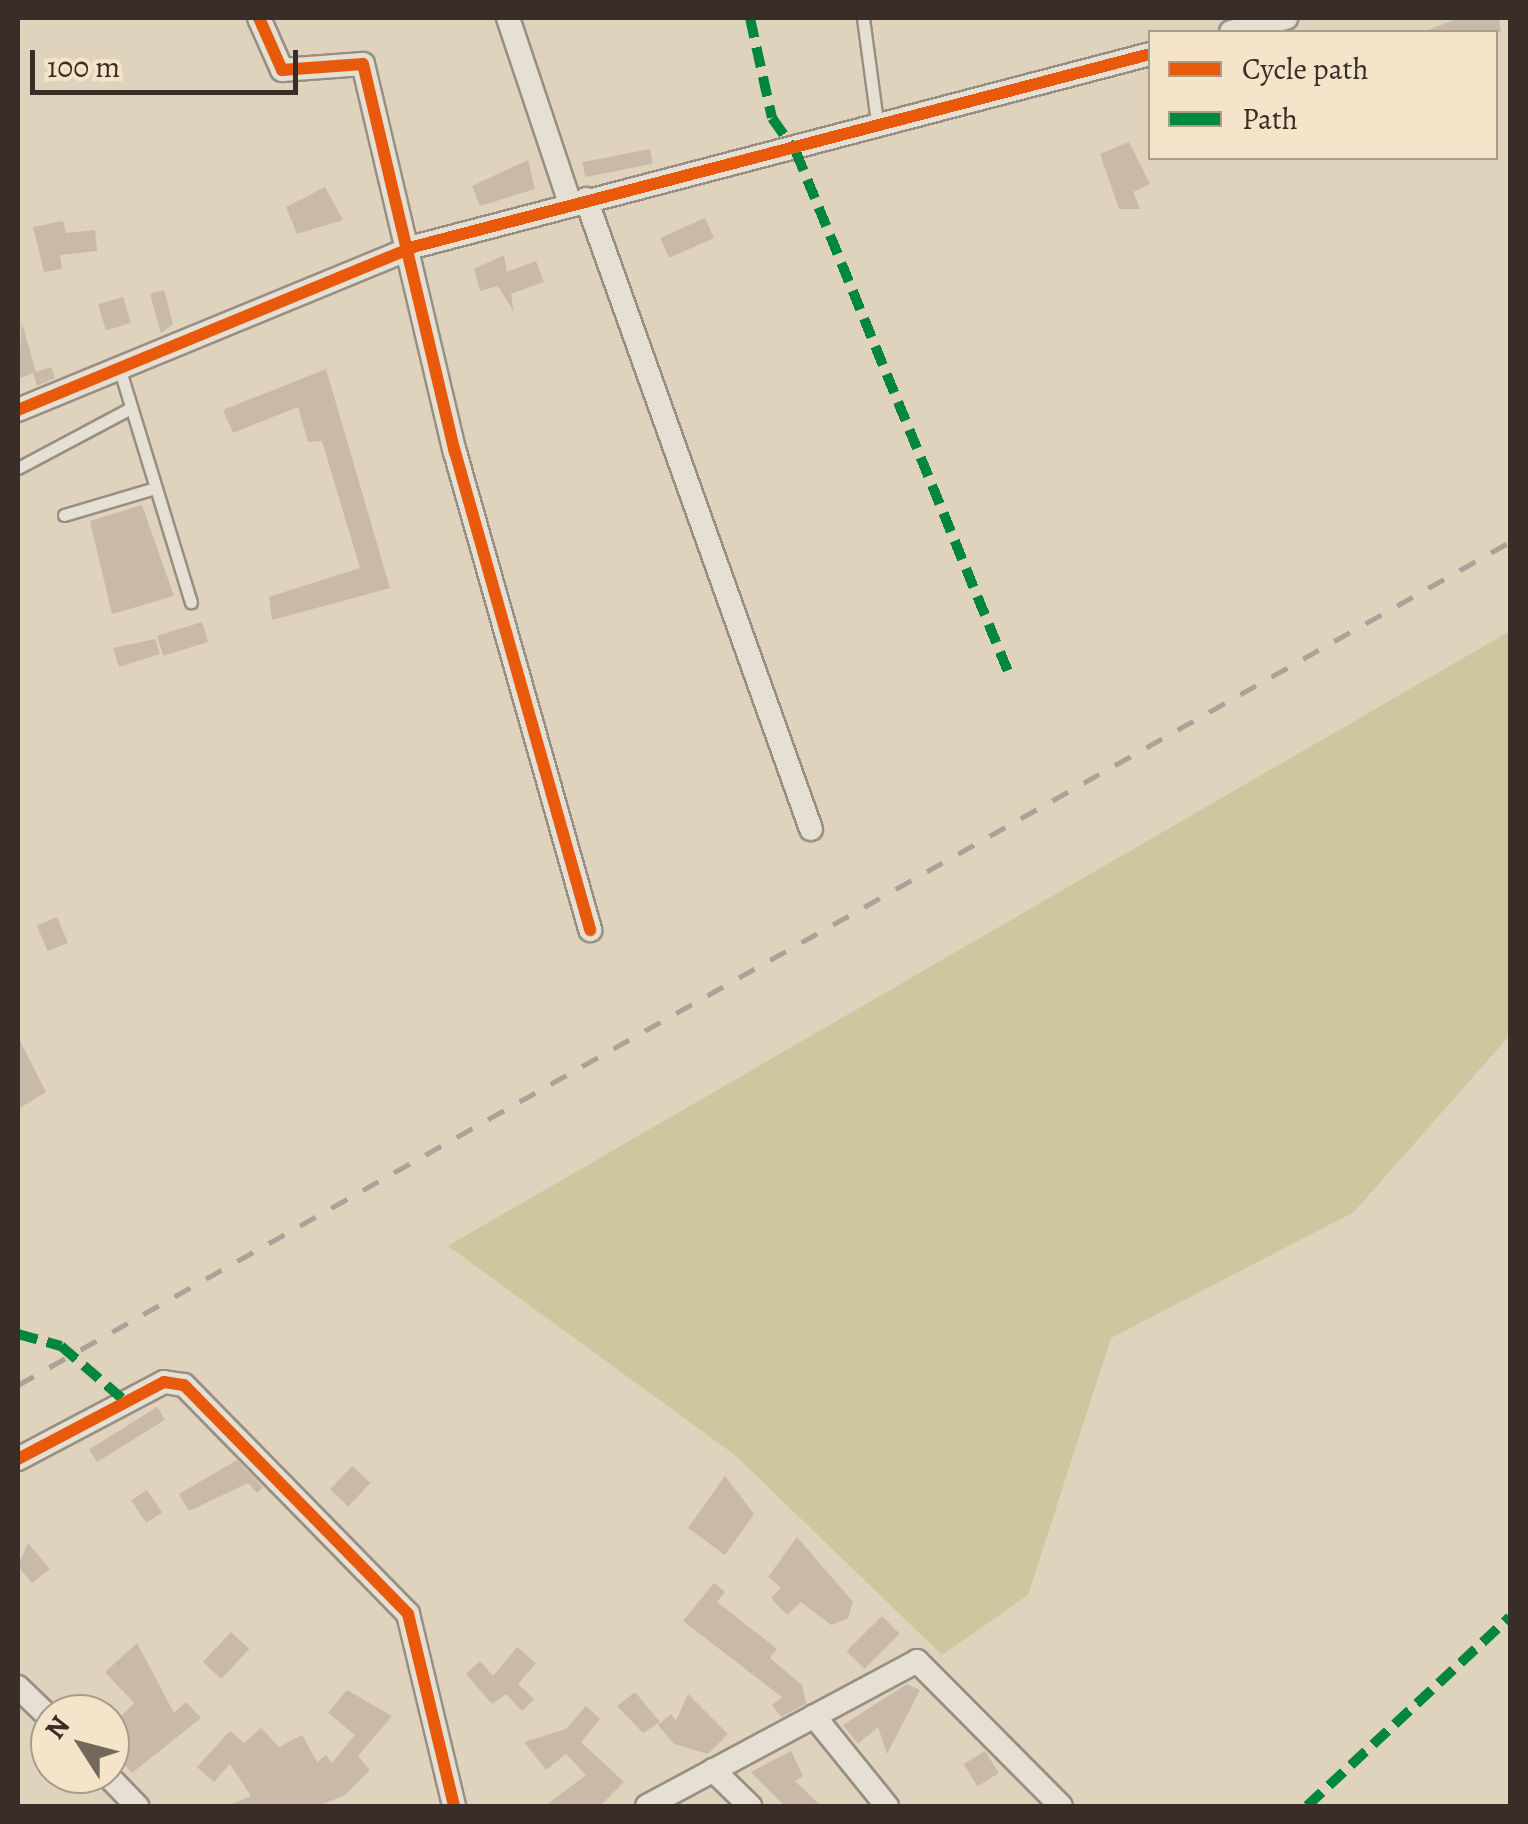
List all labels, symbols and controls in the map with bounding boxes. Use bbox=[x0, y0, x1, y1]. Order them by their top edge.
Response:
scale bar bbox=[35, 30, 302, 92]
legend bbox=[1148, 30, 1498, 160]
text: 100 m bbox=[47, 47, 120, 87]
text: Cycle path bbox=[1242, 49, 1369, 89]
text: Path bbox=[1242, 99, 1298, 139]
north arrow bbox=[30, 1694, 130, 1794]
text: N bbox=[36, 1708, 79, 1747]

